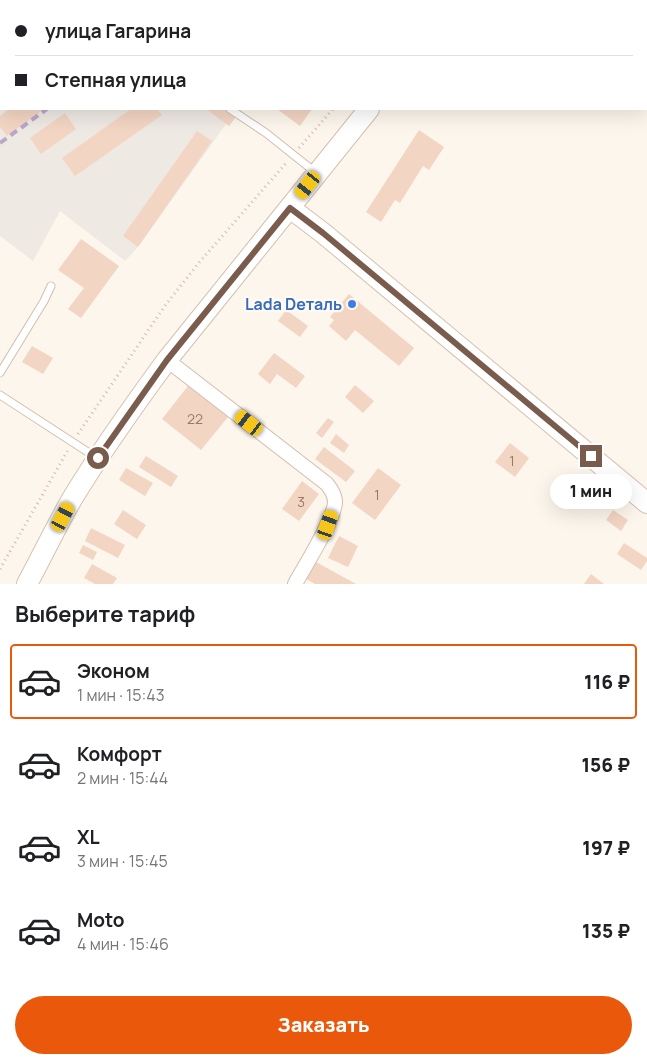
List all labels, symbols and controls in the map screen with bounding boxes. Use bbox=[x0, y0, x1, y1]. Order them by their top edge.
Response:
text: улица Гагарина bbox=[45, 18, 191, 44]
text: Степная улица bbox=[45, 67, 186, 93]
car bbox=[292, 169, 323, 201]
place label: Lada Dеталь bbox=[245, 293, 342, 315]
marker: Lada Dеталь bbox=[346, 298, 358, 310]
car bbox=[232, 408, 265, 438]
house number: 22 bbox=[187, 409, 203, 428]
route end bbox=[580, 445, 602, 467]
route start bbox=[87, 447, 109, 469]
house number: 1 bbox=[509, 451, 515, 470]
callout: 1 мин bbox=[550, 474, 632, 508]
text: 1 мин bbox=[570, 480, 612, 502]
house number: 1 bbox=[374, 485, 380, 504]
house number: 3 bbox=[297, 492, 305, 511]
car bbox=[49, 500, 76, 534]
car bbox=[316, 508, 339, 542]
text: Выберите тариф bbox=[15, 599, 195, 629]
text: Эконом bbox=[77, 658, 150, 684]
icon: car bbox=[17, 659, 62, 704]
text: 116 ₽ bbox=[584, 669, 630, 695]
text: 1 мин · 15:43 bbox=[77, 684, 165, 706]
text: Комфорт bbox=[77, 741, 162, 767]
icon: car bbox=[17, 742, 62, 787]
text: 156 ₽ bbox=[581, 752, 630, 778]
text: 2 мин · 15:44 bbox=[77, 767, 168, 789]
text: XL bbox=[77, 824, 100, 850]
icon: car bbox=[17, 825, 62, 870]
text: 197 ₽ bbox=[582, 835, 630, 861]
text: 3 мин · 15:45 bbox=[77, 850, 168, 872]
text: Moto bbox=[77, 907, 124, 933]
icon: car bbox=[17, 908, 62, 953]
text: 135 ₽ bbox=[582, 918, 630, 944]
text: 4 мин · 15:46 bbox=[77, 933, 169, 955]
button: Заказать bbox=[15, 996, 632, 1054]

